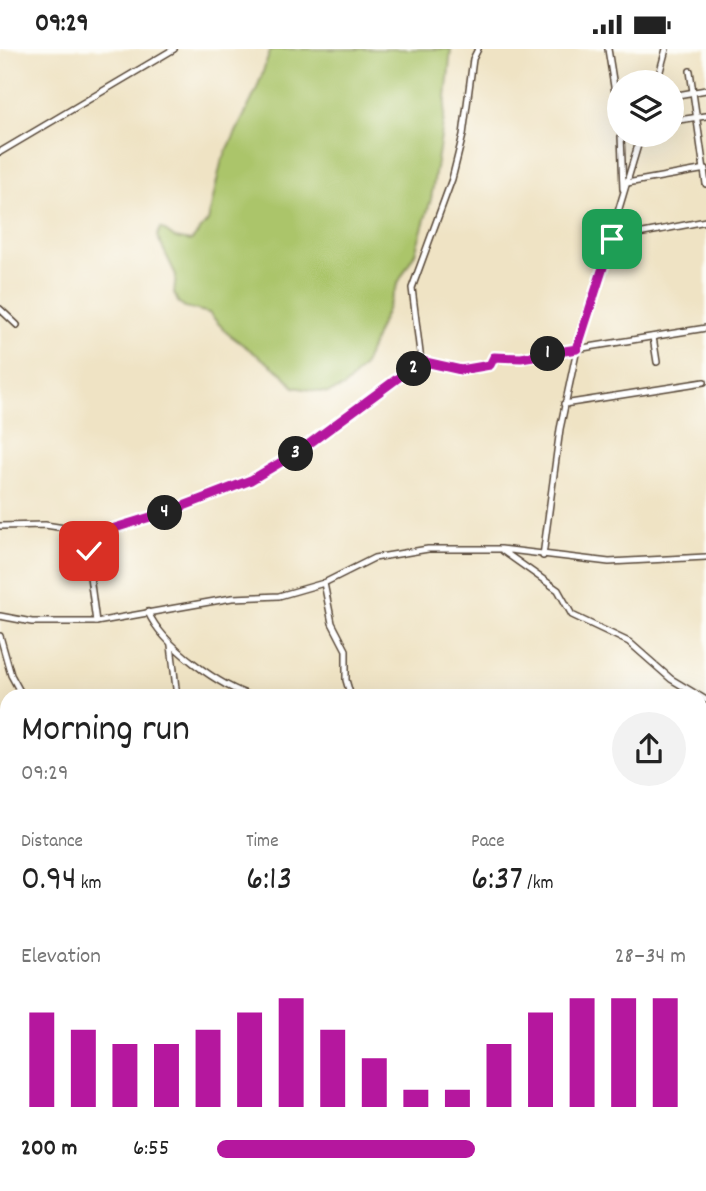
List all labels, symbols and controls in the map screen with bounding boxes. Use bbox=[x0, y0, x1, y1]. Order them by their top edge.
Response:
text: 09:29 bbox=[35, 6, 89, 43]
map controls bbox=[607, 70, 684, 147]
button: layers bbox=[607, 70, 684, 147]
pin bbox=[582, 209, 642, 269]
icon: arrive bbox=[593, 220, 631, 258]
pin: 1 bbox=[530, 337, 566, 371]
text: 1 bbox=[545, 340, 550, 367]
pin: 2 bbox=[396, 351, 432, 387]
text: 2 bbox=[409, 355, 418, 382]
pin: 3 bbox=[278, 437, 314, 471]
text: 3 bbox=[291, 440, 300, 467]
pin: 4 bbox=[148, 496, 182, 531]
text: 4 bbox=[161, 499, 168, 526]
pin bbox=[59, 521, 119, 581]
icon: check bbox=[70, 532, 108, 570]
text: Morning run bbox=[21, 704, 190, 759]
button: share bbox=[612, 712, 686, 786]
text: 09:29 bbox=[21, 758, 68, 791]
text: Distance bbox=[21, 829, 83, 856]
text: Time bbox=[246, 829, 279, 856]
text: Pace bbox=[471, 829, 505, 856]
text: 0.94 bbox=[21, 856, 76, 906]
text: 6:13 bbox=[246, 856, 292, 906]
text: 6:37 bbox=[471, 856, 523, 906]
text: km bbox=[76, 871, 102, 898]
text: /km bbox=[523, 871, 554, 898]
text: Elevation bbox=[21, 941, 101, 974]
text: 28–34 m bbox=[614, 941, 686, 974]
text: 200 m bbox=[21, 1133, 77, 1166]
text: 6:55 bbox=[133, 1133, 169, 1166]

